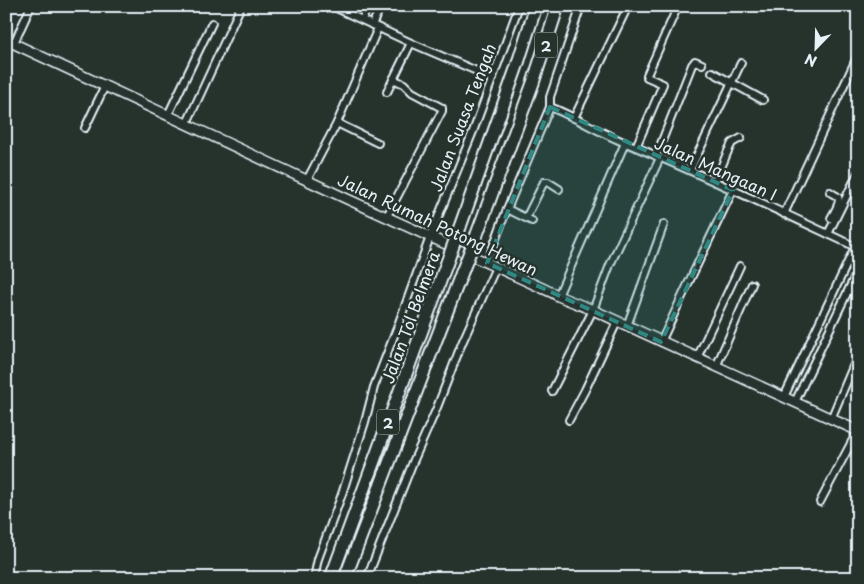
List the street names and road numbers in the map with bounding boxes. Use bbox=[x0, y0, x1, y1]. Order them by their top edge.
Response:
road number: 2 bbox=[535, 32, 557, 58]
street label: Jalan Suasa Tengah bbox=[423, 40, 501, 194]
street label: Jalan Mangaan I bbox=[651, 130, 781, 206]
street label: Jalan Rumah Potong Hewan bbox=[334, 167, 542, 281]
street label: Jalan Tol Belmera bbox=[375, 247, 445, 386]
road number: 2 bbox=[377, 410, 399, 434]

